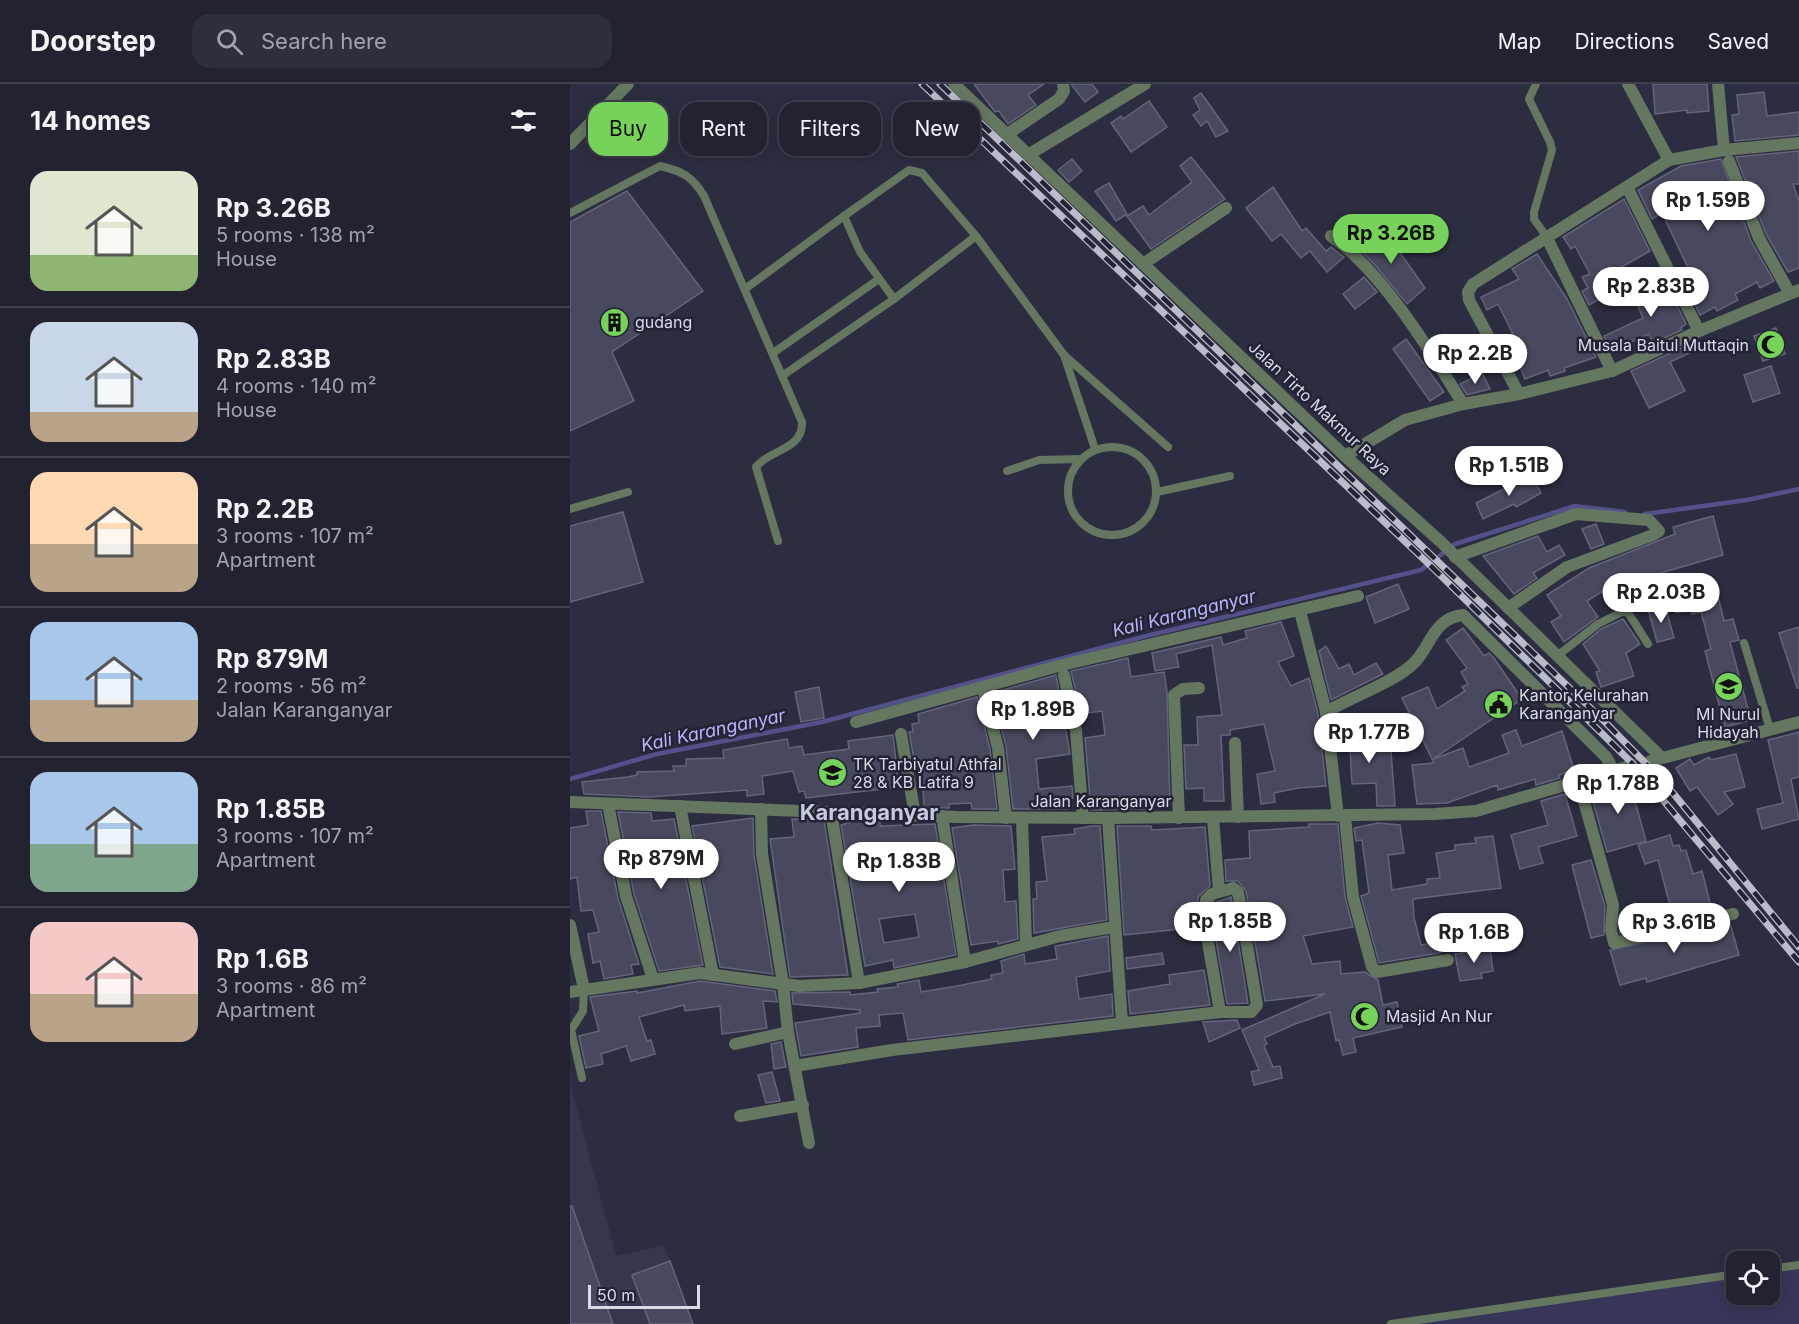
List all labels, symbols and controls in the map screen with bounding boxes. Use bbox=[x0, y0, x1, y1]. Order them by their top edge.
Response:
search box bbox=[192, 14, 612, 68]
text: Doorstep bbox=[30, 24, 156, 58]
icon: search bbox=[213, 25, 246, 58]
text: Search here bbox=[261, 28, 387, 54]
text: Map bbox=[1498, 29, 1541, 54]
text: Directions bbox=[1574, 29, 1675, 54]
text: Saved bbox=[1708, 29, 1769, 54]
chip: Buy bbox=[588, 102, 668, 156]
chip: Rent bbox=[680, 102, 767, 156]
chip: Filters bbox=[779, 102, 881, 156]
chip: New bbox=[893, 102, 980, 156]
icon: filters bbox=[507, 104, 540, 137]
text: 14 homes bbox=[30, 105, 151, 136]
pin: Rp 1.59B bbox=[1646, 181, 1770, 232]
text: Rp 1.59B bbox=[1666, 188, 1750, 212]
text: Rp 3.26B bbox=[216, 192, 331, 223]
icon: home bbox=[78, 195, 150, 267]
pin: Rp 3.26B bbox=[1329, 214, 1453, 265]
text: Rp 3.26B bbox=[1347, 221, 1435, 245]
text: 5 rooms · 138 m² bbox=[216, 223, 375, 247]
text: House bbox=[216, 247, 277, 271]
pin: Rp 2.83B bbox=[1589, 267, 1713, 318]
text: Rp 2.83B bbox=[1607, 274, 1695, 298]
building icon: gudang bbox=[598, 306, 630, 338]
place label: gudang bbox=[635, 312, 692, 332]
mosque icon: Musala Baitul Muttaqin bbox=[1754, 329, 1786, 361]
pin: Rp 2.2B bbox=[1420, 334, 1530, 385]
place label: Musala Baitul Muttaqin bbox=[1578, 335, 1749, 355]
street label: Jalan Tirto Makmur Raya bbox=[1245, 337, 1395, 479]
text: Rp 2.2B bbox=[1437, 341, 1513, 365]
text: Rp 2.83B bbox=[216, 343, 331, 374]
icon: home bbox=[78, 346, 150, 418]
text: 4 rooms · 140 m² bbox=[216, 374, 376, 398]
text: House bbox=[216, 398, 277, 422]
pin: Rp 1.51B bbox=[1447, 446, 1571, 497]
text: Rp 1.51B bbox=[1469, 453, 1549, 477]
text: Rp 2.2B bbox=[216, 493, 314, 524]
icon: home bbox=[78, 496, 150, 568]
text: 3 rooms · 107 m² bbox=[216, 524, 374, 548]
text: Apartment bbox=[216, 548, 315, 572]
pin: Rp 2.03B bbox=[1599, 573, 1723, 624]
text: Rp 2.03B bbox=[1617, 580, 1705, 604]
water label: Kali Karanganyar bbox=[1110, 585, 1259, 641]
text: Rp 879M bbox=[216, 643, 329, 674]
icon: home bbox=[78, 646, 150, 718]
school or university icon: MI Nurul Hidayah bbox=[1712, 670, 1744, 702]
text: 2 rooms · 56 m² bbox=[216, 674, 367, 698]
place label: Kantor Kelurahan Karanganyar bbox=[1519, 685, 1649, 723]
public building icon: Kantor Kelurahan Karanganyar bbox=[1482, 688, 1514, 720]
pin: Rp 1.89B bbox=[971, 690, 1095, 741]
text: Rp 1.89B bbox=[991, 697, 1075, 721]
text: Jalan Karanganyar bbox=[216, 698, 392, 722]
water label: Kali Karanganyar bbox=[639, 704, 788, 756]
place label: MI Nurul Hidayah bbox=[1696, 704, 1760, 742]
pin: Rp 1.77B bbox=[1307, 713, 1431, 764]
text: Rp 1.77B bbox=[1328, 720, 1410, 744]
place label: TK Tarbiyatul Athfal 28 & KB Latifa 9 bbox=[853, 754, 1002, 792]
school or university icon: TK Tarbiyatul Athfal 28 & KB Latifa 9 bbox=[816, 757, 848, 789]
pin: Rp 1.78B bbox=[1556, 764, 1680, 815]
text: Rp 1.78B bbox=[1577, 771, 1659, 795]
street label: Jalan Karanganyar bbox=[1030, 791, 1172, 811]
text: Rp 1.85B bbox=[216, 793, 326, 824]
icon: home bbox=[78, 796, 150, 868]
district label: Karanganyar bbox=[800, 799, 938, 825]
text: 3 rooms · 107 m² bbox=[216, 824, 374, 848]
pin: Rp 879M bbox=[606, 839, 716, 890]
pin: Rp 1.83B bbox=[837, 842, 961, 893]
text: Rp 879M bbox=[618, 846, 704, 870]
text: Apartment bbox=[216, 848, 315, 872]
text: Rp 1.83B bbox=[857, 849, 941, 873]
pin: Rp 1.85B bbox=[1168, 902, 1292, 953]
pin: Rp 3.61B bbox=[1612, 903, 1736, 954]
text: Rp 1.85B bbox=[1188, 909, 1272, 933]
text: Rp 3.61B bbox=[1632, 910, 1716, 934]
pin: Rp 1.6B bbox=[1419, 913, 1529, 964]
text: Rp 1.6B bbox=[1438, 920, 1510, 944]
text: Rp 1.6B bbox=[216, 943, 309, 974]
icon: home bbox=[78, 946, 150, 1018]
text: 3 rooms · 86 m² bbox=[216, 974, 367, 998]
text: Apartment bbox=[216, 998, 315, 1022]
mosque icon: Masjid An Nur bbox=[1349, 1000, 1381, 1032]
place label: Masjid An Nur bbox=[1386, 1006, 1492, 1026]
map controls bbox=[1726, 1251, 1780, 1305]
button: locate bbox=[1726, 1251, 1780, 1305]
scale bar bbox=[588, 1282, 700, 1310]
text: 50 m bbox=[597, 1285, 635, 1305]

